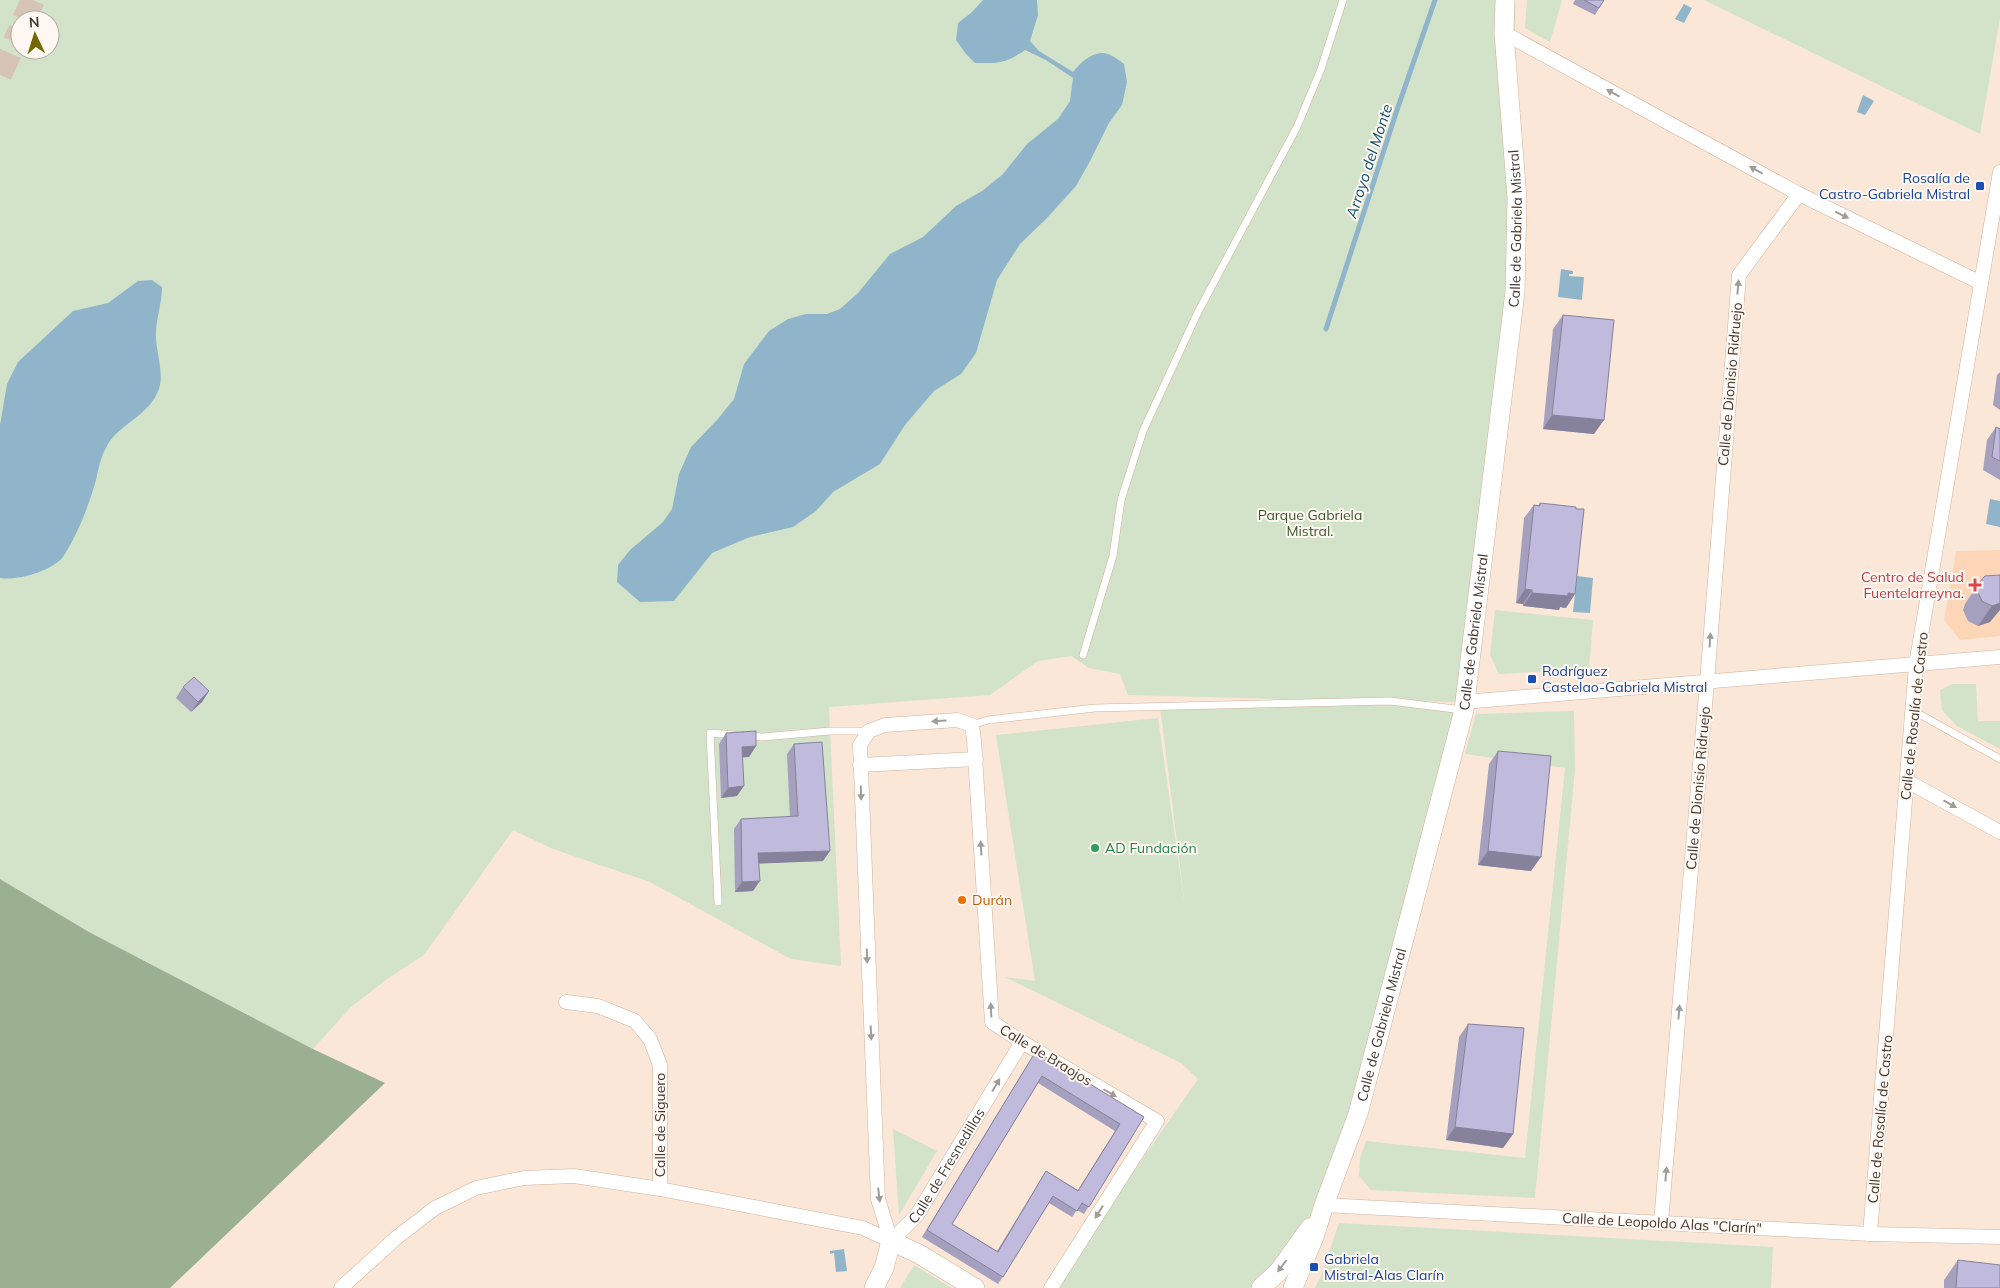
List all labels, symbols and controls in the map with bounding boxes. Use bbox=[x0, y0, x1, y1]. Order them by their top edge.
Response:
north arrow bbox=[10, 10, 60, 60]
text: N bbox=[28, 13, 40, 31]
one-way arrow bbox=[1606, 89, 1620, 97]
water label: Arroyo del Monte bbox=[1341, 102, 1396, 221]
street label: Calle de Gabriela Mistral bbox=[1504, 149, 1526, 308]
one-way arrow bbox=[1749, 166, 1762, 175]
place label: Rosalía de Castro-Gabriela Mistral bbox=[1819, 169, 1970, 203]
marker: Rosalía de Castro-Gabriela Mistral bbox=[1974, 180, 1986, 192]
one-way arrow bbox=[1835, 211, 1850, 219]
one-way arrow bbox=[1734, 278, 1742, 294]
street label: Calle de Dionisio Ridruejo bbox=[1714, 301, 1746, 467]
park label: Parque Gabriela Mistral. bbox=[1258, 506, 1362, 540]
street label: Calle de Gabriela Mistral bbox=[1455, 553, 1492, 712]
place label: Centro de Salud Fuentelarreyna. bbox=[1861, 568, 1964, 602]
marker: Centro de Salud Fuentelarreyna. bbox=[1968, 578, 1982, 592]
street label: Calle de Rosalía de Castro bbox=[1896, 631, 1932, 801]
one-way arrow bbox=[1706, 632, 1714, 648]
place label: Rodríguez Castelao-Gabriela Mistral bbox=[1542, 662, 1707, 696]
marker: Rodríguez Castelao-Gabriela Mistral bbox=[1526, 673, 1538, 685]
street label: Calle de Dionisio Ridruejo bbox=[1682, 705, 1714, 871]
one-way arrow bbox=[931, 718, 947, 726]
one-way arrow bbox=[857, 786, 865, 802]
one-way arrow bbox=[1943, 800, 1957, 809]
one-way arrow bbox=[977, 839, 985, 855]
place label: AD Fundación bbox=[1105, 839, 1197, 857]
marker: AD Fundación bbox=[1089, 842, 1101, 854]
place label: Durán bbox=[972, 891, 1012, 909]
marker: Durán bbox=[956, 894, 968, 906]
street label: Calle de Gabriela Mistral bbox=[1353, 946, 1410, 1103]
one-way arrow bbox=[864, 948, 872, 964]
one-way arrow bbox=[986, 1002, 994, 1018]
one-way arrow bbox=[1675, 1003, 1683, 1019]
street label: Calle de Braojos bbox=[997, 1020, 1095, 1090]
one-way arrow bbox=[867, 1025, 875, 1041]
street label: Calle de Rosalía de Castro bbox=[1864, 1034, 1896, 1204]
street label: Calle de Siguero bbox=[651, 1073, 669, 1177]
one-way arrow bbox=[992, 1079, 1001, 1092]
one-way arrow bbox=[1103, 1089, 1116, 1098]
street label: Calle de Fresnedillas bbox=[904, 1105, 989, 1228]
one-way arrow bbox=[1662, 1165, 1670, 1181]
one-way arrow bbox=[875, 1188, 883, 1204]
one-way arrow bbox=[1094, 1205, 1104, 1219]
street label: Calle de Leopoldo Alas "Clarín" bbox=[1562, 1209, 1762, 1237]
place label: Gabriela Mistral-Alas Clarín bbox=[1324, 1250, 1444, 1284]
one-way arrow bbox=[1277, 1259, 1288, 1272]
marker: Gabriela Mistral-Alas Clarín bbox=[1308, 1261, 1320, 1273]

